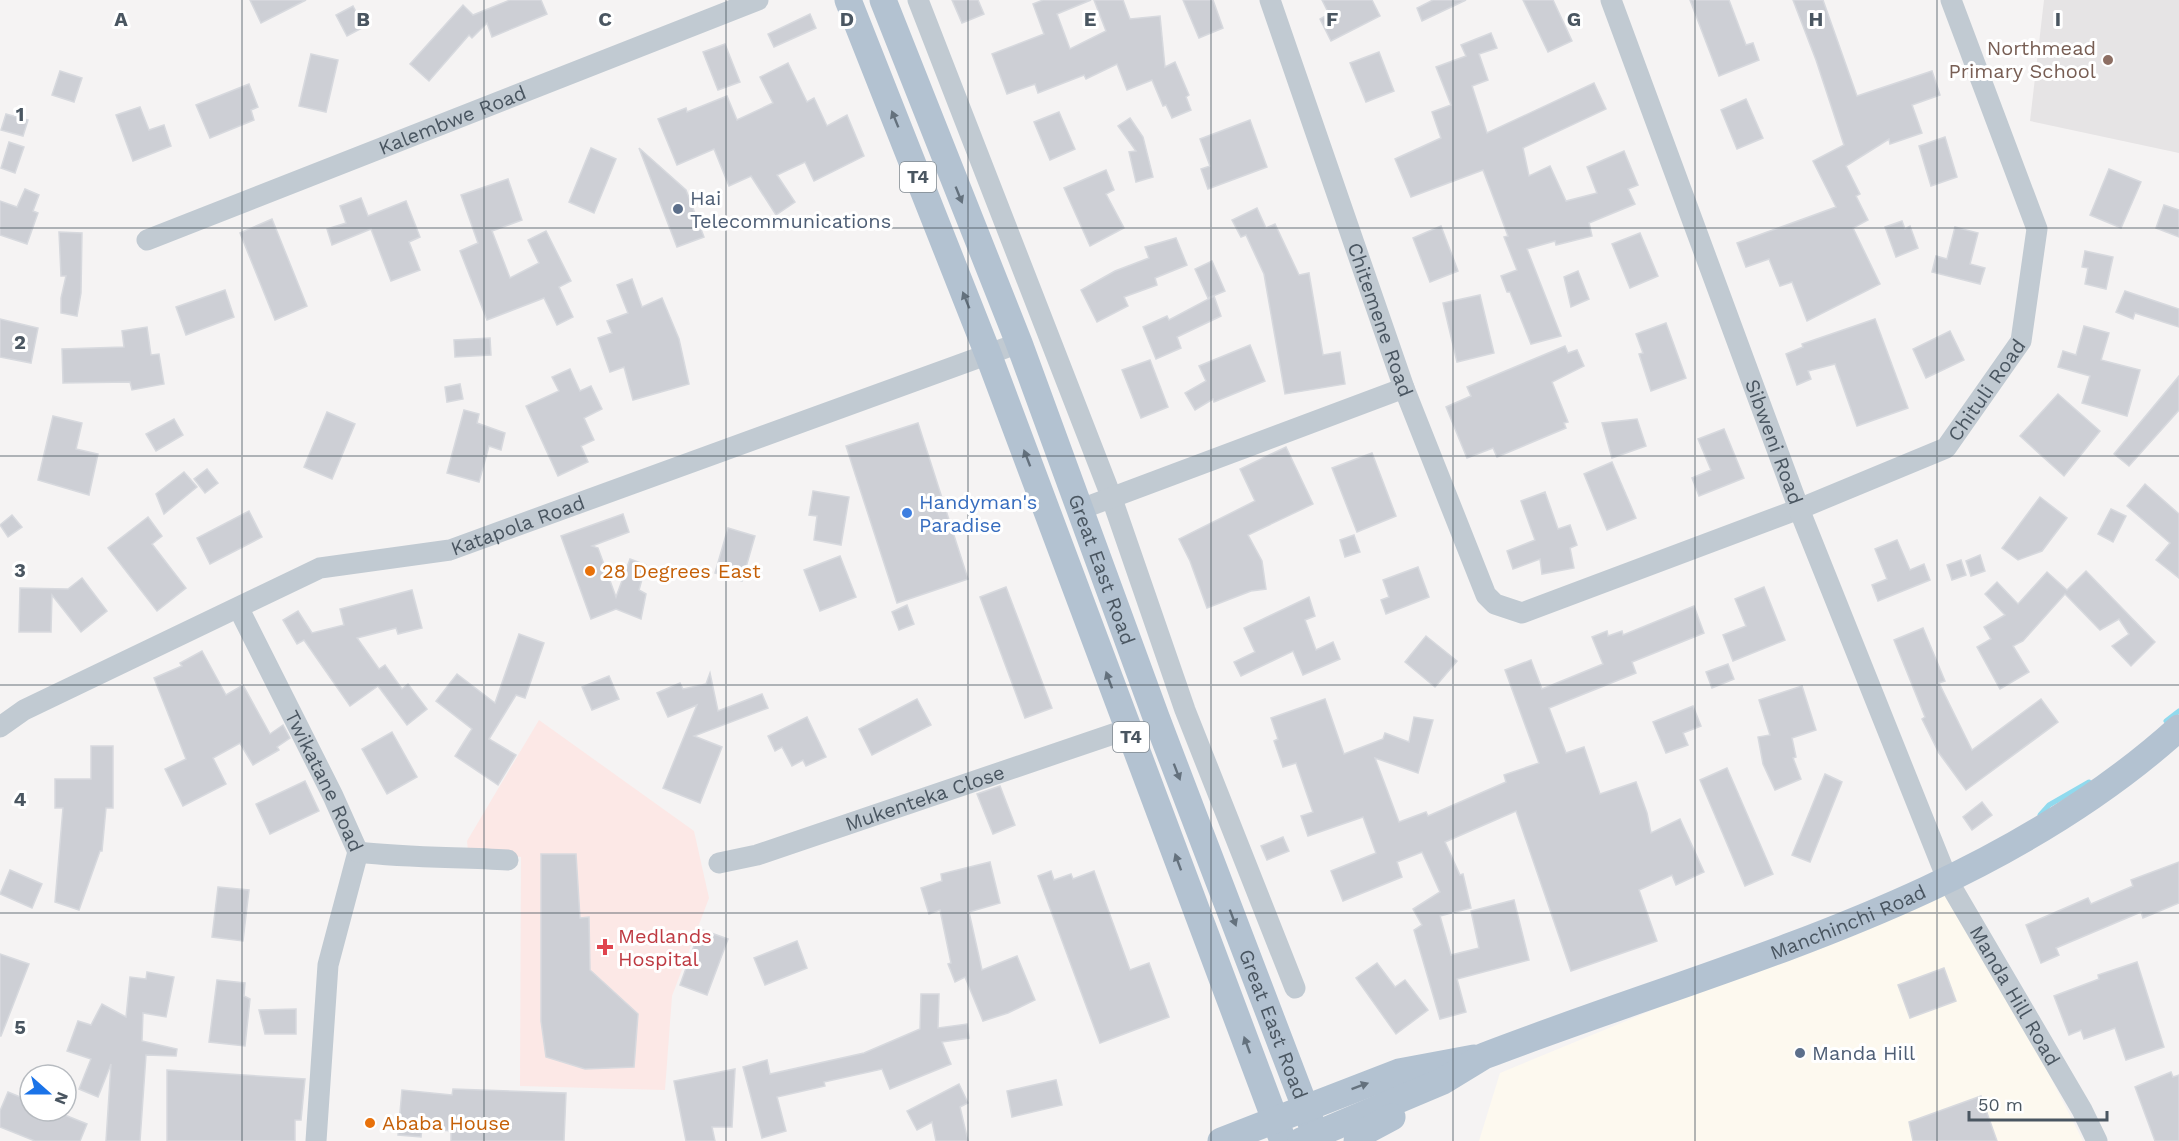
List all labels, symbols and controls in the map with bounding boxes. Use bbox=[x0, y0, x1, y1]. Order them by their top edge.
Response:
text: A bbox=[114, 7, 128, 31]
text: B bbox=[356, 7, 370, 31]
text: C bbox=[598, 7, 612, 31]
text: D bbox=[840, 7, 854, 31]
text: E bbox=[1084, 7, 1096, 31]
text: F bbox=[1326, 7, 1338, 31]
text: G bbox=[1567, 7, 1581, 31]
text: H bbox=[1809, 7, 1823, 31]
text: I bbox=[2055, 7, 2061, 31]
place label: Northmead Primary School bbox=[1949, 36, 2096, 83]
marker: Northmead Primary School bbox=[2101, 53, 2115, 67]
street label: Kalembwe Road bbox=[375, 80, 530, 160]
text: 1 bbox=[16, 102, 24, 126]
one-way arrow bbox=[890, 109, 900, 127]
road number: T4 bbox=[900, 162, 936, 192]
place label: Hai Telecommunications bbox=[690, 186, 891, 233]
one-way arrow bbox=[955, 186, 964, 204]
marker: Hai Telecommunications bbox=[671, 202, 685, 216]
street label: Chitemene Road bbox=[1343, 239, 1418, 400]
one-way arrow bbox=[961, 291, 971, 309]
text: 2 bbox=[14, 330, 26, 354]
street label: Chituli Road bbox=[1942, 334, 2031, 446]
street label: Sibweni Road bbox=[1740, 376, 1808, 508]
one-way arrow bbox=[1021, 449, 1031, 467]
street label: Katapola Road bbox=[447, 490, 588, 561]
place label: Handyman's Paradise bbox=[919, 490, 1037, 537]
street label: Great East Road bbox=[1063, 491, 1140, 648]
marker: Handyman's Paradise bbox=[900, 506, 914, 520]
text: 3 bbox=[14, 558, 26, 582]
place label: 28 Degrees East bbox=[602, 559, 761, 583]
marker: 28 Degrees East bbox=[583, 564, 597, 578]
one-way arrow bbox=[1104, 671, 1114, 689]
street label: Twikatane Road bbox=[280, 706, 368, 856]
road number: T4 bbox=[1113, 722, 1149, 752]
street label: Mukenteka Close bbox=[842, 760, 1008, 836]
one-way arrow bbox=[1173, 763, 1183, 781]
text: 4 bbox=[14, 787, 27, 811]
one-way arrow bbox=[1173, 853, 1183, 871]
street label: Manchinchi Road bbox=[1767, 879, 1930, 965]
one-way arrow bbox=[1229, 909, 1238, 927]
street label: Manda Hill Road bbox=[1965, 921, 2065, 1070]
place label: Medlands Hospital bbox=[618, 924, 712, 971]
marker: Medlands Hospital bbox=[596, 938, 614, 956]
street label: Great East Road bbox=[1234, 946, 1313, 1102]
text: 5 bbox=[14, 1015, 26, 1039]
one-way arrow bbox=[1241, 1036, 1251, 1054]
place label: Manda Hill bbox=[1812, 1041, 1915, 1065]
marker: Manda Hill bbox=[1793, 1046, 1807, 1060]
north arrow bbox=[18, 1063, 78, 1123]
one-way arrow bbox=[1351, 1080, 1369, 1090]
scale bar bbox=[1969, 1084, 2107, 1122]
text: N bbox=[51, 1089, 73, 1107]
text: 50 m bbox=[1978, 1094, 2023, 1115]
place label: Ababa House bbox=[382, 1111, 510, 1135]
marker: Ababa House bbox=[363, 1116, 377, 1130]

